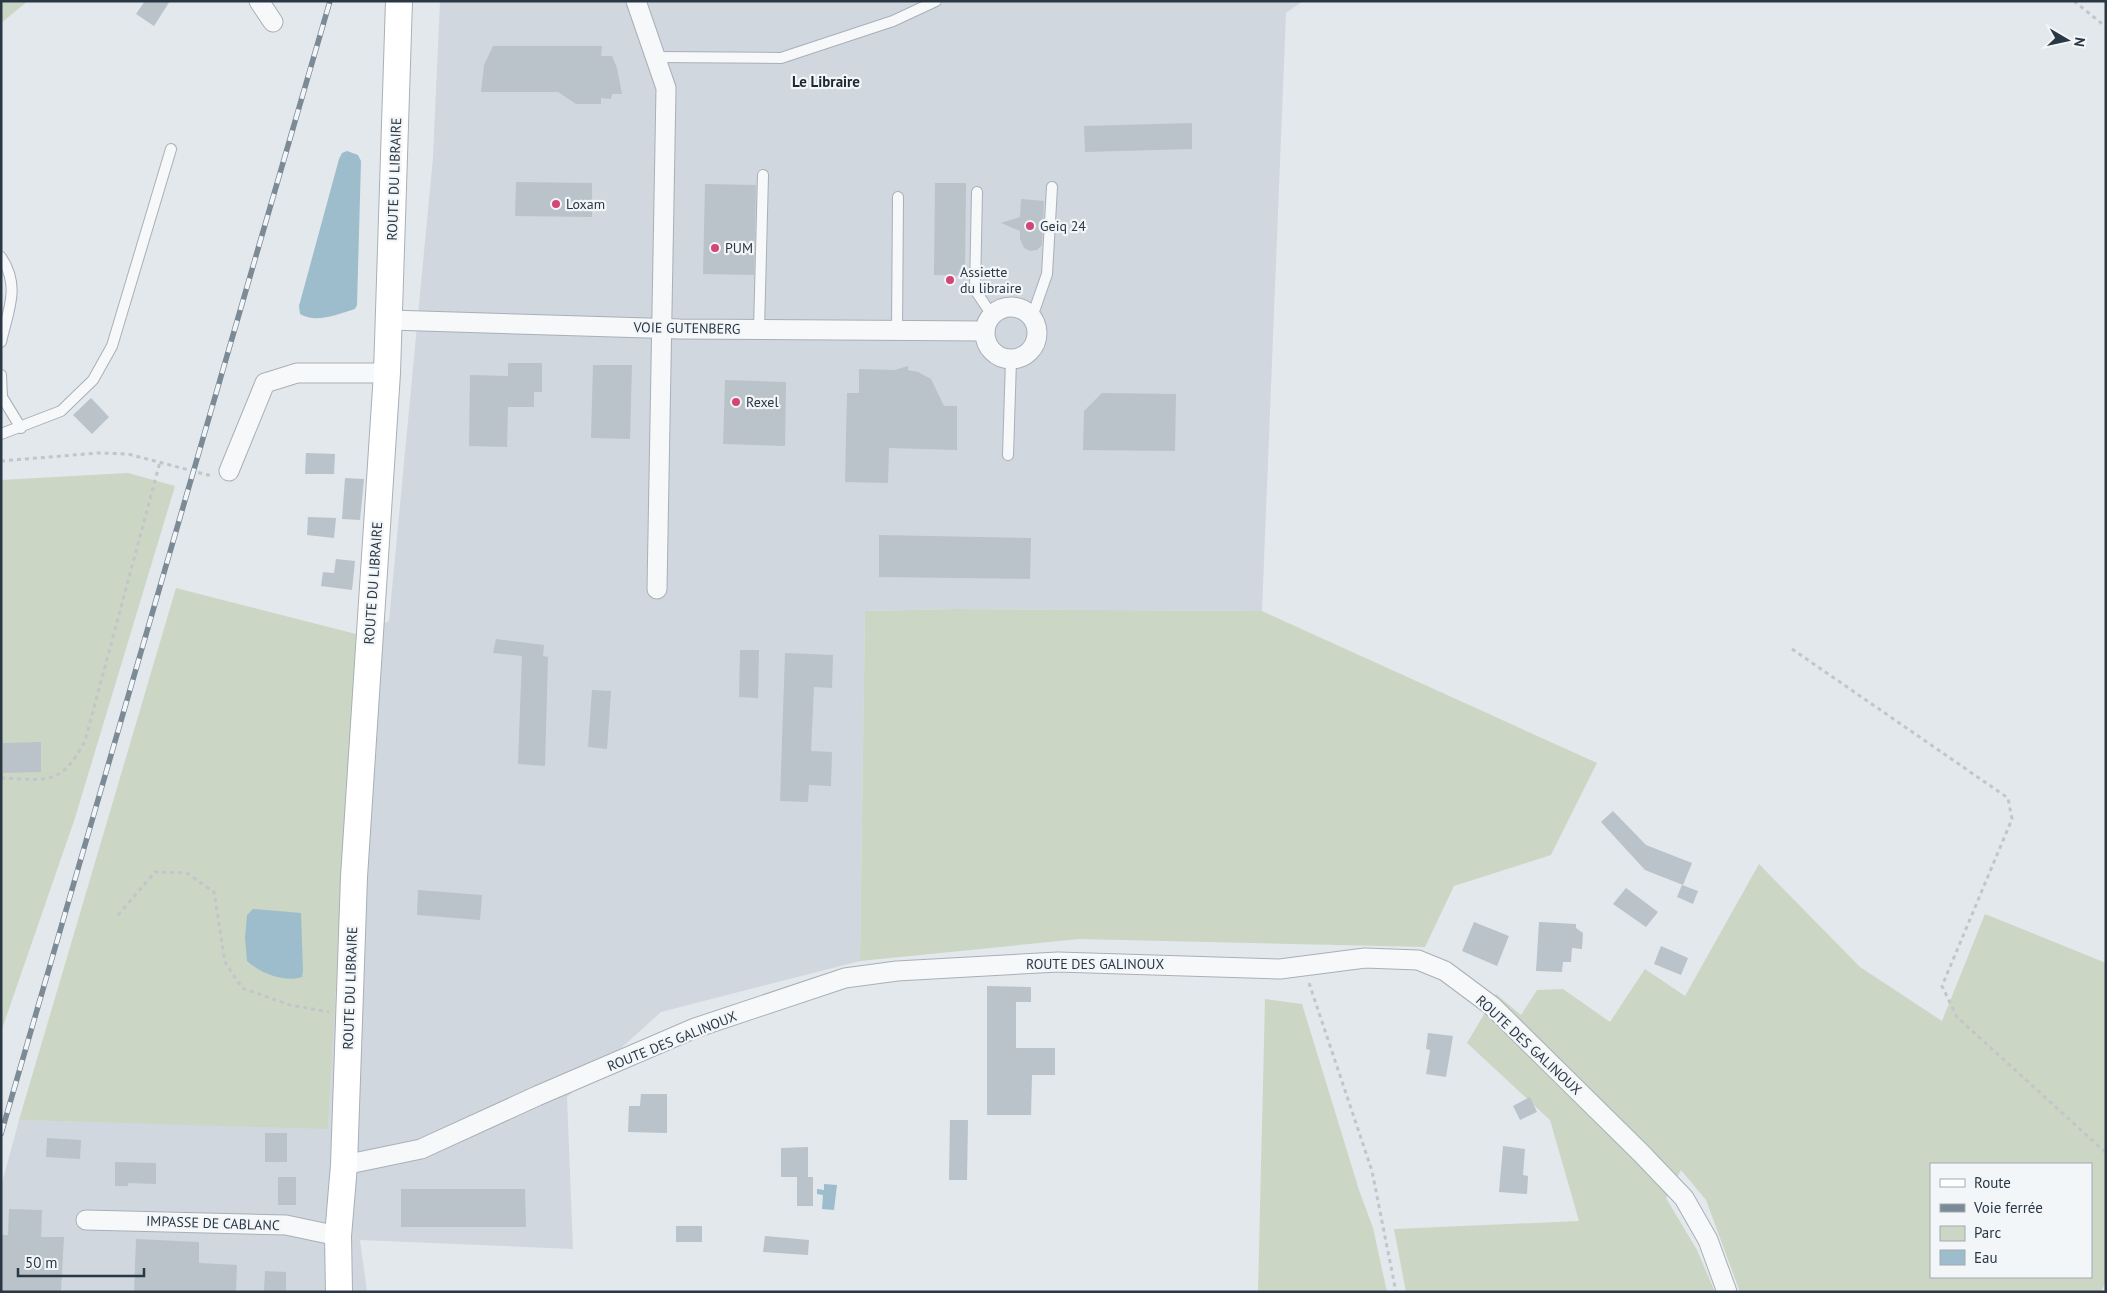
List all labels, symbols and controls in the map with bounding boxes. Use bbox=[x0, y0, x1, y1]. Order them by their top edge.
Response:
north arrow bbox=[2042, 15, 2092, 65]
text: N bbox=[2070, 36, 2089, 48]
district label: Le Libraire bbox=[792, 72, 860, 91]
street label: ROUTE DU LIBRAIRE bbox=[383, 117, 405, 241]
place label: Loxam bbox=[566, 195, 605, 213]
marker: Loxam bbox=[550, 198, 562, 210]
place label: Geiq 24 bbox=[1040, 217, 1086, 235]
marker: Geiq 24 bbox=[1024, 220, 1036, 232]
place label: PUM bbox=[725, 239, 753, 257]
marker: PUM bbox=[709, 242, 721, 254]
place label: Assiette du libraire bbox=[960, 263, 1022, 297]
marker: Assiette du libraire bbox=[944, 274, 956, 286]
street label: VOIE GUTENBERG bbox=[632, 318, 741, 338]
place label: Rexel bbox=[746, 393, 779, 411]
marker: Rexel bbox=[730, 396, 742, 408]
street label: ROUTE DU LIBRAIRE bbox=[360, 521, 386, 645]
street label: ROUTE DU LIBRAIRE bbox=[339, 926, 361, 1050]
street label: ROUTE DES GALINOUX bbox=[1026, 955, 1164, 973]
street label: ROUTE DES GALINOUX bbox=[1472, 991, 1586, 1099]
street label: ROUTE DES GALINOUX bbox=[605, 1007, 740, 1075]
legend bbox=[1930, 1163, 2092, 1278]
text: Route bbox=[1974, 1173, 2011, 1192]
text: Voie ferrée bbox=[1973, 1198, 2043, 1217]
street label: IMPASSE DE CABLANC bbox=[146, 1212, 280, 1234]
text: Parc bbox=[1974, 1223, 2001, 1242]
scale bar bbox=[18, 1246, 144, 1278]
text: Eau bbox=[1974, 1248, 1998, 1267]
text: 50 m bbox=[25, 1253, 58, 1272]

